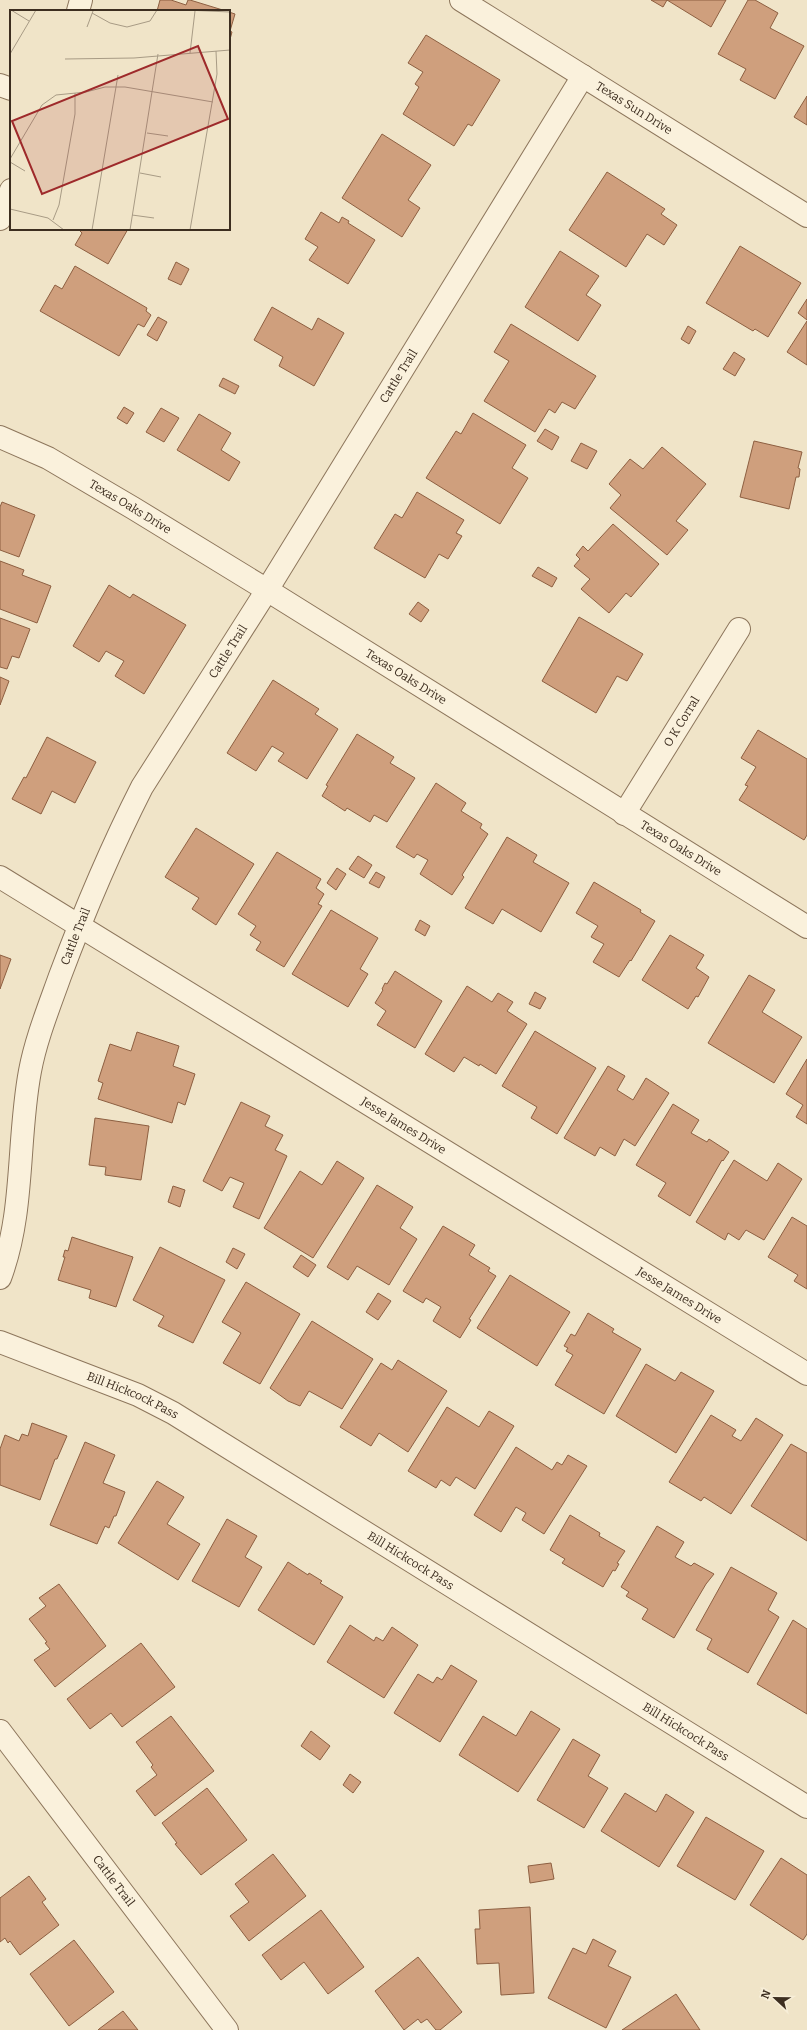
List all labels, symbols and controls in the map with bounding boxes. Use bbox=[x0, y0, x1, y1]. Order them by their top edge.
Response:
inset map bbox=[10, 10, 230, 230]
street label: Texas Sun Drive bbox=[593, 79, 675, 137]
street label: Cattle Trail bbox=[377, 346, 421, 406]
street label: Texas Oaks Drive bbox=[87, 477, 174, 537]
street label: Cattle Trail bbox=[206, 622, 250, 681]
street label: Texas Oaks Drive bbox=[363, 646, 449, 707]
street label: O K Corral bbox=[661, 693, 703, 749]
street label: Texas Oaks Drive bbox=[638, 818, 724, 879]
street label: Cattle Trail bbox=[58, 905, 93, 967]
street label: Jesse James Drive bbox=[358, 1094, 449, 1157]
street label: Jesse James Drive bbox=[634, 1264, 724, 1327]
street label: Bill Hickcock Pass bbox=[85, 1369, 181, 1422]
street label: Bill Hickcock Pass bbox=[365, 1529, 457, 1593]
street label: Bill Hickcock Pass bbox=[640, 1700, 732, 1764]
street label: Cattle Trail bbox=[90, 1852, 138, 1909]
north arrow bbox=[755, 1978, 795, 2018]
text: N bbox=[759, 1988, 774, 2001]

